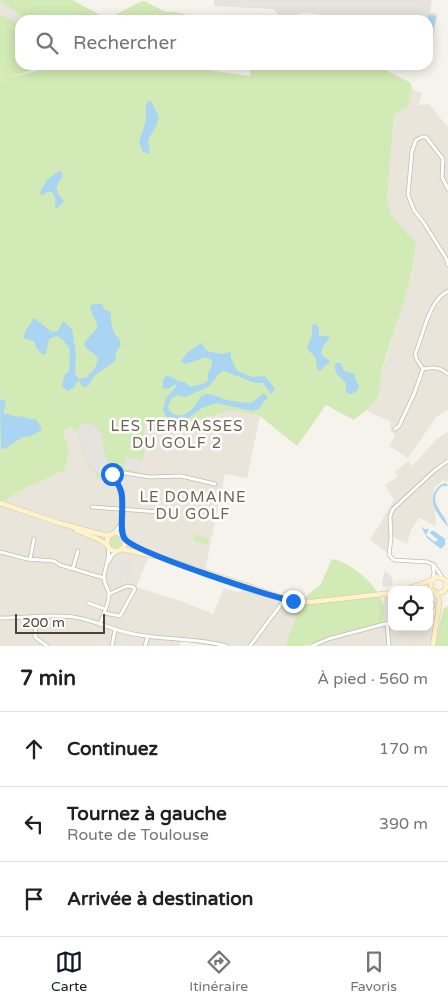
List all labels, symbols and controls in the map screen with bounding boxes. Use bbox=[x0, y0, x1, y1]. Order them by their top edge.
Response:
search box bbox=[15, 15, 433, 70]
icon: search bbox=[33, 29, 61, 57]
text: Rechercher bbox=[73, 32, 176, 54]
district label: LES TERRASSES DU GOLF 2 bbox=[111, 417, 243, 452]
route start bbox=[101, 463, 124, 486]
district label: LE DOMAINE DU GOLF bbox=[139, 488, 247, 523]
map controls bbox=[388, 586, 433, 631]
button: locate bbox=[388, 586, 433, 631]
route end bbox=[282, 590, 305, 613]
scale bar bbox=[15, 611, 105, 634]
text: 200 m bbox=[22, 614, 65, 631]
text: 7 min bbox=[20, 666, 76, 691]
text: À pied · 560 m bbox=[317, 669, 428, 689]
icon: ahead bbox=[20, 735, 48, 763]
text: Continuez bbox=[67, 738, 158, 760]
text: 170 m bbox=[379, 739, 428, 759]
text: Tournez à gauche bbox=[67, 803, 227, 825]
icon: left bbox=[20, 810, 48, 838]
text: 390 m bbox=[379, 814, 428, 834]
text: Route de Toulouse bbox=[67, 825, 209, 845]
icon: arrive bbox=[20, 885, 48, 913]
text: Arrivée à destination bbox=[67, 888, 253, 910]
tab: Carte bbox=[51, 948, 87, 995]
tab: Itinéraire bbox=[189, 948, 248, 995]
tab: Favoris bbox=[350, 948, 397, 995]

